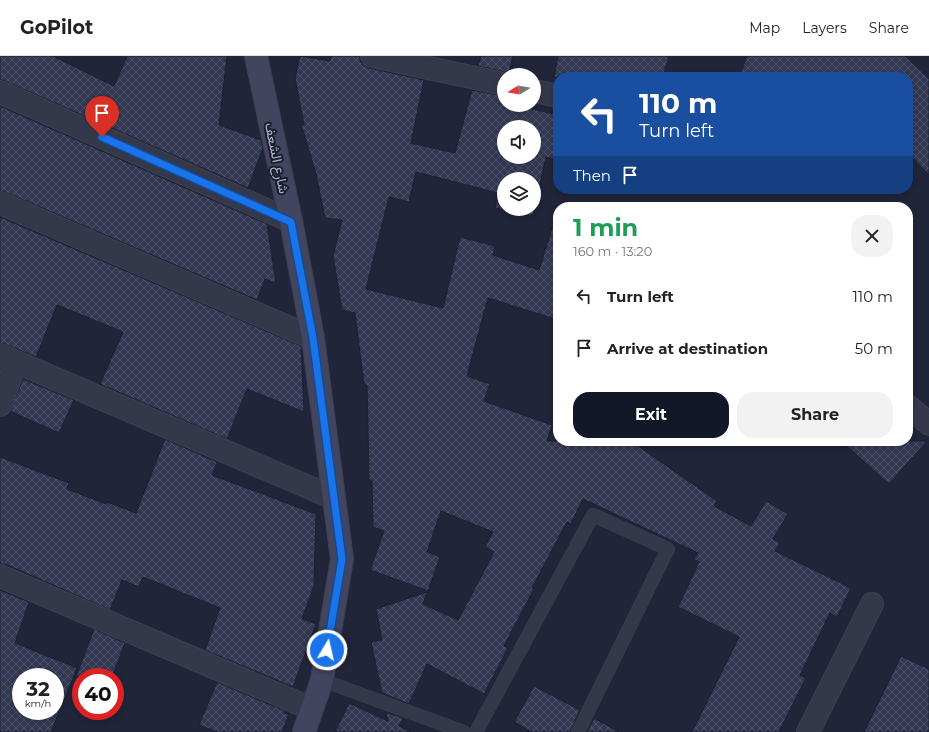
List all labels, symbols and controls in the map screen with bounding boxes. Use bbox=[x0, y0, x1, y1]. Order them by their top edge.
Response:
text: GoPilot bbox=[20, 16, 93, 39]
text: Map bbox=[749, 19, 780, 37]
text: Layers bbox=[802, 19, 847, 37]
text: Share bbox=[869, 19, 909, 37]
north arrow bbox=[497, 68, 541, 112]
map controls bbox=[497, 68, 541, 216]
text: 110 m bbox=[639, 86, 717, 120]
icon: left bbox=[573, 88, 625, 140]
pin bbox=[85, 96, 119, 137]
icon: arrive bbox=[91, 102, 113, 124]
button: sound bbox=[497, 120, 541, 164]
text: Turn left bbox=[639, 120, 714, 142]
street label: شارع الشعف bbox=[259, 121, 293, 195]
icon: arrive bbox=[619, 164, 641, 186]
text: Then bbox=[573, 166, 611, 185]
button: layers bbox=[497, 172, 541, 216]
text: 1 min bbox=[573, 213, 638, 242]
button: close bbox=[851, 215, 893, 257]
text: 160 m · 13:20 bbox=[573, 243, 652, 259]
icon: left bbox=[573, 285, 595, 307]
text: Turn left bbox=[607, 287, 674, 306]
text: 110 m bbox=[852, 287, 893, 306]
icon: arrive bbox=[573, 337, 595, 359]
text: Arrive at destination bbox=[607, 339, 768, 358]
text: 50 m bbox=[855, 339, 893, 358]
button: Exit bbox=[573, 392, 729, 438]
button: Share bbox=[737, 392, 893, 438]
position arrow bbox=[306, 629, 348, 671]
speed limit sign: 40 bbox=[72, 668, 124, 720]
text: 32 bbox=[26, 677, 50, 701]
text: km/h bbox=[25, 697, 51, 710]

